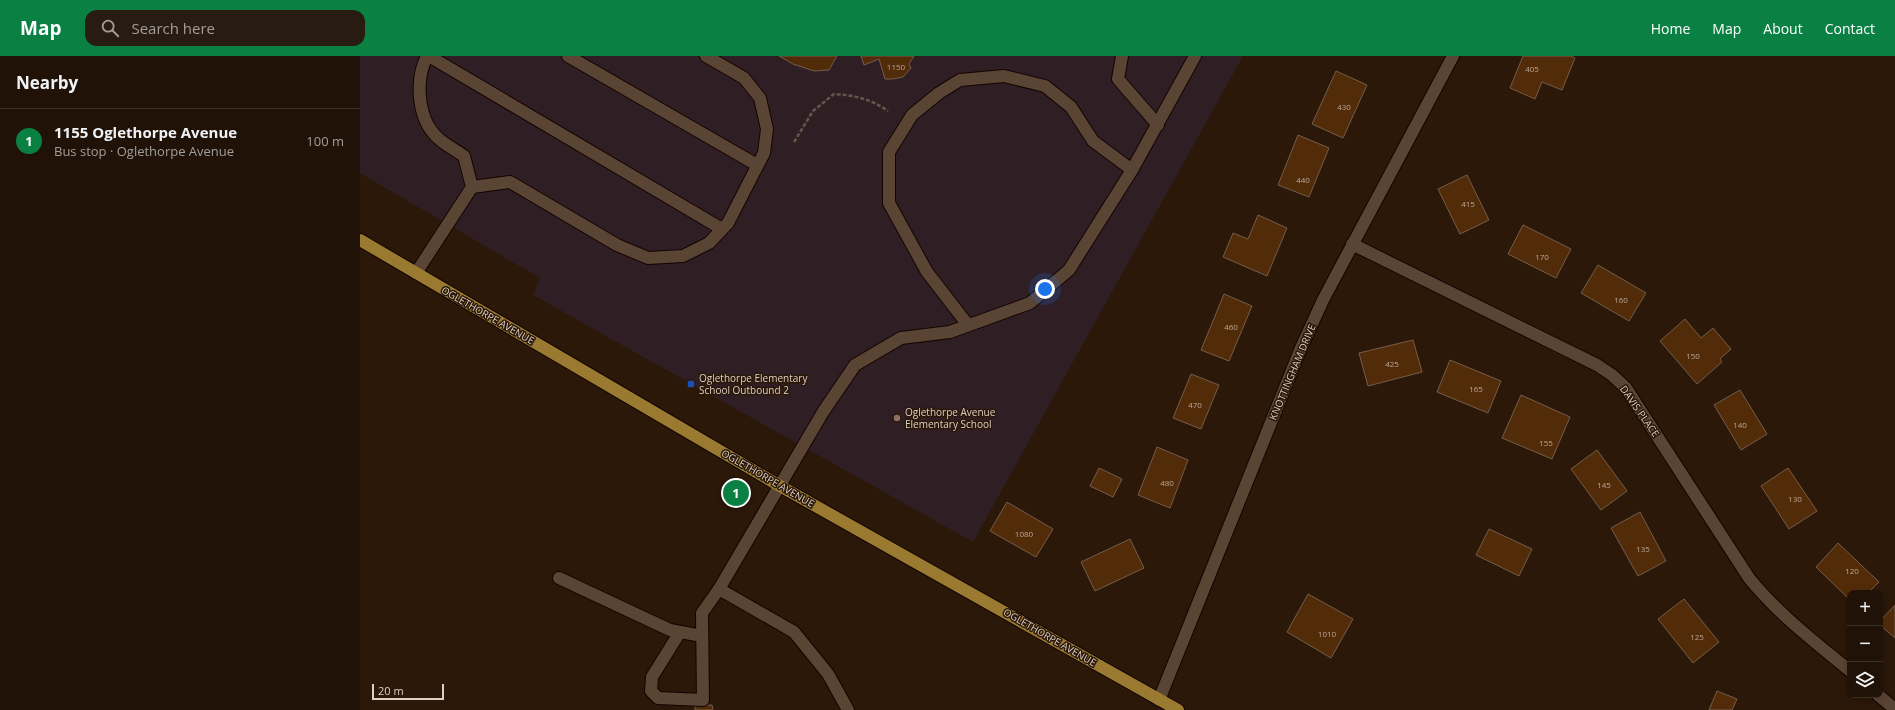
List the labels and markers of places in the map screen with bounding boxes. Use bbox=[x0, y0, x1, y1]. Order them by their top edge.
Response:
place label: Oglethorpe Elementary School Outbound 2 bbox=[699, 371, 808, 397]
marker: Oglethorpe Elementary School Outbound 2 bbox=[686, 379, 696, 389]
place label: Oglethorpe Avenue Elementary School bbox=[905, 405, 996, 431]
marker: Oglethorpe Avenue Elementary School bbox=[892, 413, 902, 423]
pin: 1 bbox=[723, 478, 749, 508]

